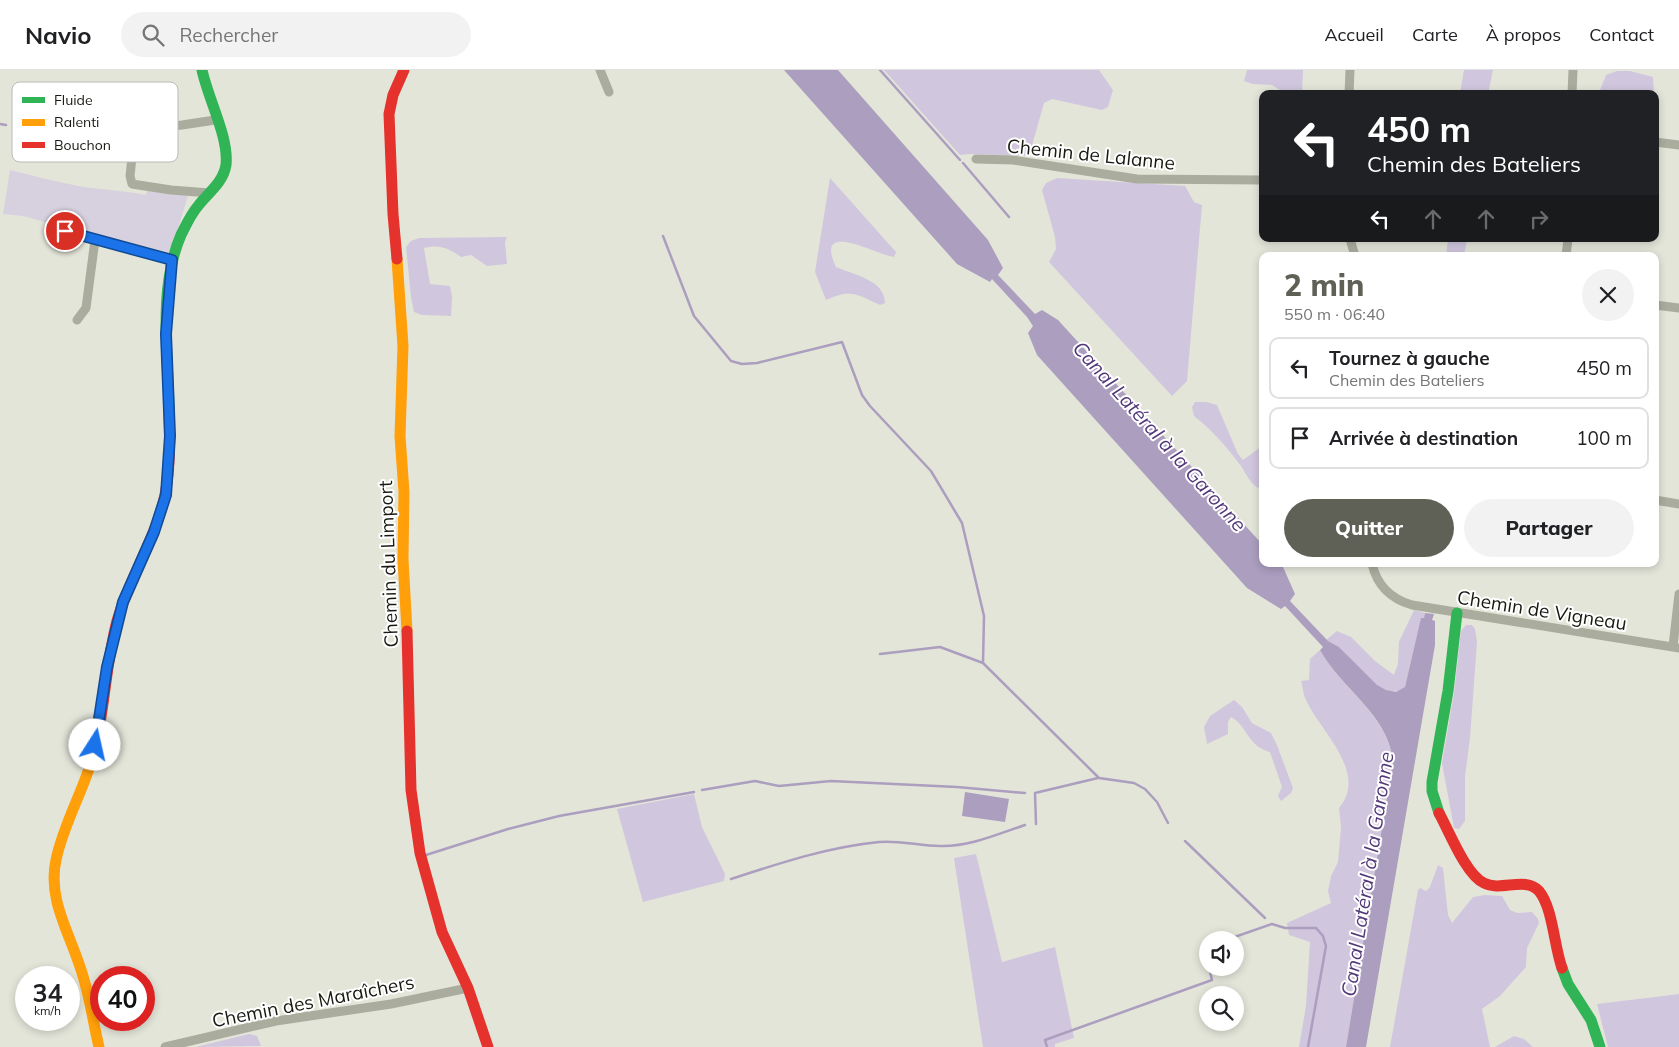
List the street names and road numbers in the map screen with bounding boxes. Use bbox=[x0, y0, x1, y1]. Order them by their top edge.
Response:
street label: Chemin de Lalanne bbox=[1006, 133, 1176, 175]
street label: Chemin du Limport bbox=[373, 480, 403, 648]
street label: Chemin de Vigneau bbox=[1455, 585, 1629, 635]
street label: Chemin des Maraîchers bbox=[210, 970, 416, 1032]

